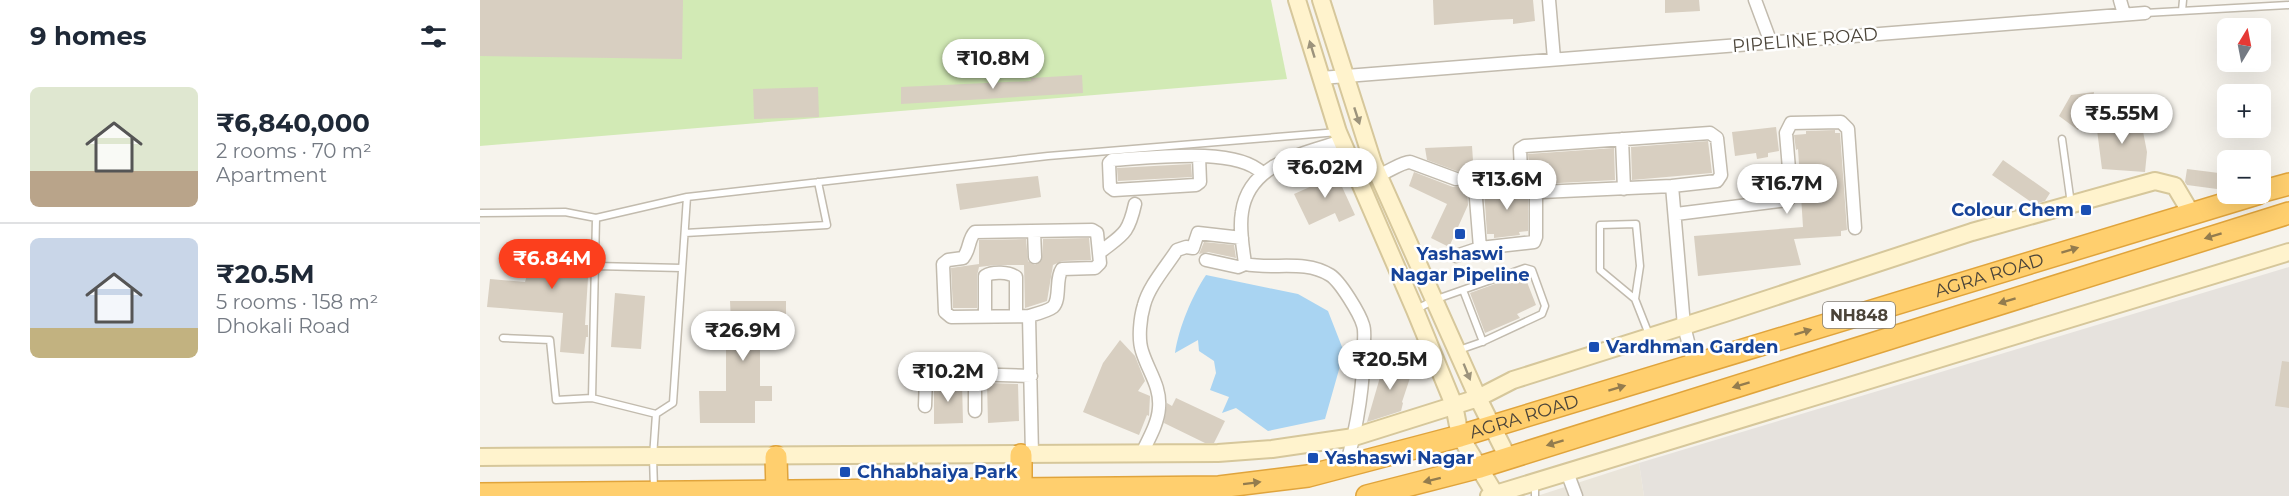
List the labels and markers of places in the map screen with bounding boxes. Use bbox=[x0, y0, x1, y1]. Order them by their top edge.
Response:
pin: ₹10.8M bbox=[944, 39, 1042, 90]
pin: ₹5.55M bbox=[2073, 94, 2171, 145]
pin: ₹6.02M bbox=[1276, 148, 1374, 199]
pin: ₹13.6M bbox=[1458, 160, 1556, 211]
pin: ₹16.7M bbox=[1738, 164, 1836, 215]
place label: Colour Chem bbox=[1951, 199, 2074, 221]
marker: Colour Chem bbox=[2079, 203, 2093, 217]
marker: Yashaswi Nagar Pipeline bbox=[1453, 227, 1467, 241]
pin: ₹6.84M bbox=[503, 239, 601, 290]
place label: Yashaswi Nagar Pipeline bbox=[1390, 243, 1530, 286]
pin: ₹26.9M bbox=[694, 311, 792, 362]
place label: Vardhman Garden bbox=[1605, 336, 1778, 358]
pin: ₹20.5M bbox=[1341, 340, 1439, 391]
marker: Vardhman Garden bbox=[1587, 340, 1601, 354]
pin: ₹10.2M bbox=[899, 352, 997, 403]
place label: Yashaswi Nagar bbox=[1324, 447, 1474, 469]
marker: Yashaswi Nagar bbox=[1306, 451, 1320, 465]
place label: Chhabhaiya Park bbox=[857, 461, 1018, 483]
marker: Chhabhaiya Park bbox=[838, 465, 852, 479]

